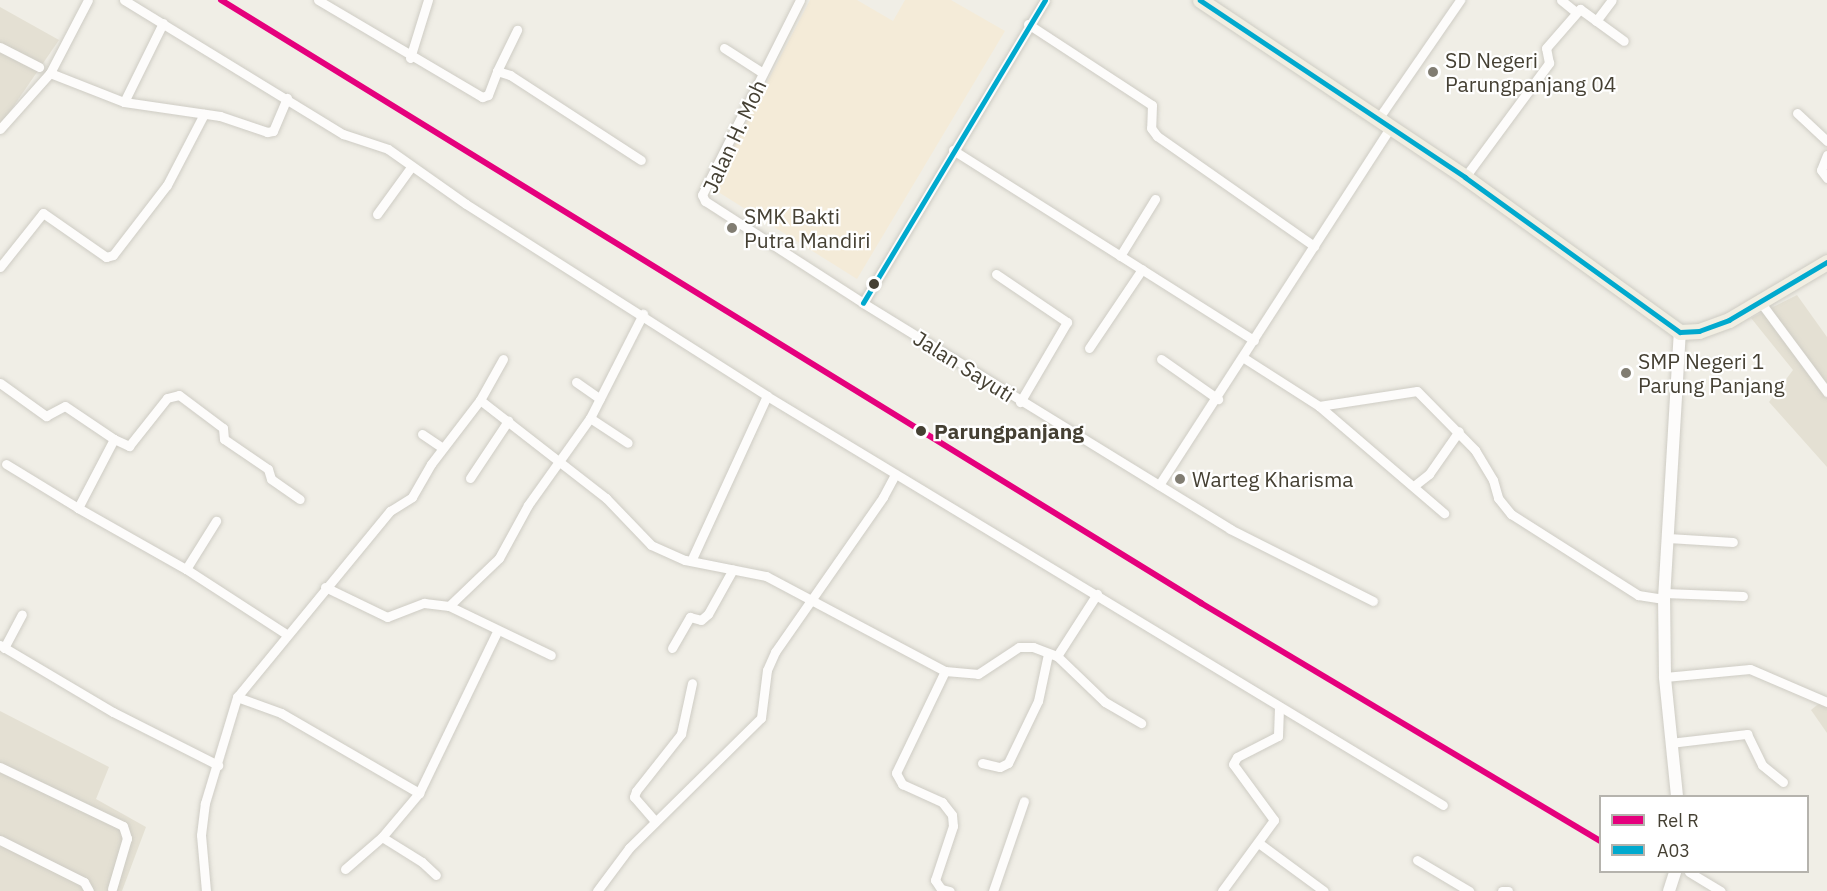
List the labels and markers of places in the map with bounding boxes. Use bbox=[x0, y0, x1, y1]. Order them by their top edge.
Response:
place label: SD Negeri Parungpanjang 04 bbox=[1445, 47, 1616, 97]
marker: SD Negeri Parungpanjang 04 bbox=[1426, 65, 1440, 79]
place label: SMK Bakti Putra Mandiri bbox=[744, 203, 870, 253]
marker: SMK Bakti Putra Mandiri bbox=[725, 221, 739, 235]
unlabelled marker bbox=[868, 278, 880, 290]
place label: SMP Negeri 1 Parung Panjang bbox=[1638, 348, 1784, 398]
marker: SMP Negeri 1 Parung Panjang bbox=[1619, 366, 1633, 380]
place label: Parungpanjang bbox=[934, 418, 1084, 444]
marker: Parungpanjang bbox=[912, 422, 930, 440]
place label: Warteg Kharisma bbox=[1192, 466, 1354, 492]
marker: Warteg Kharisma bbox=[1173, 472, 1187, 486]

